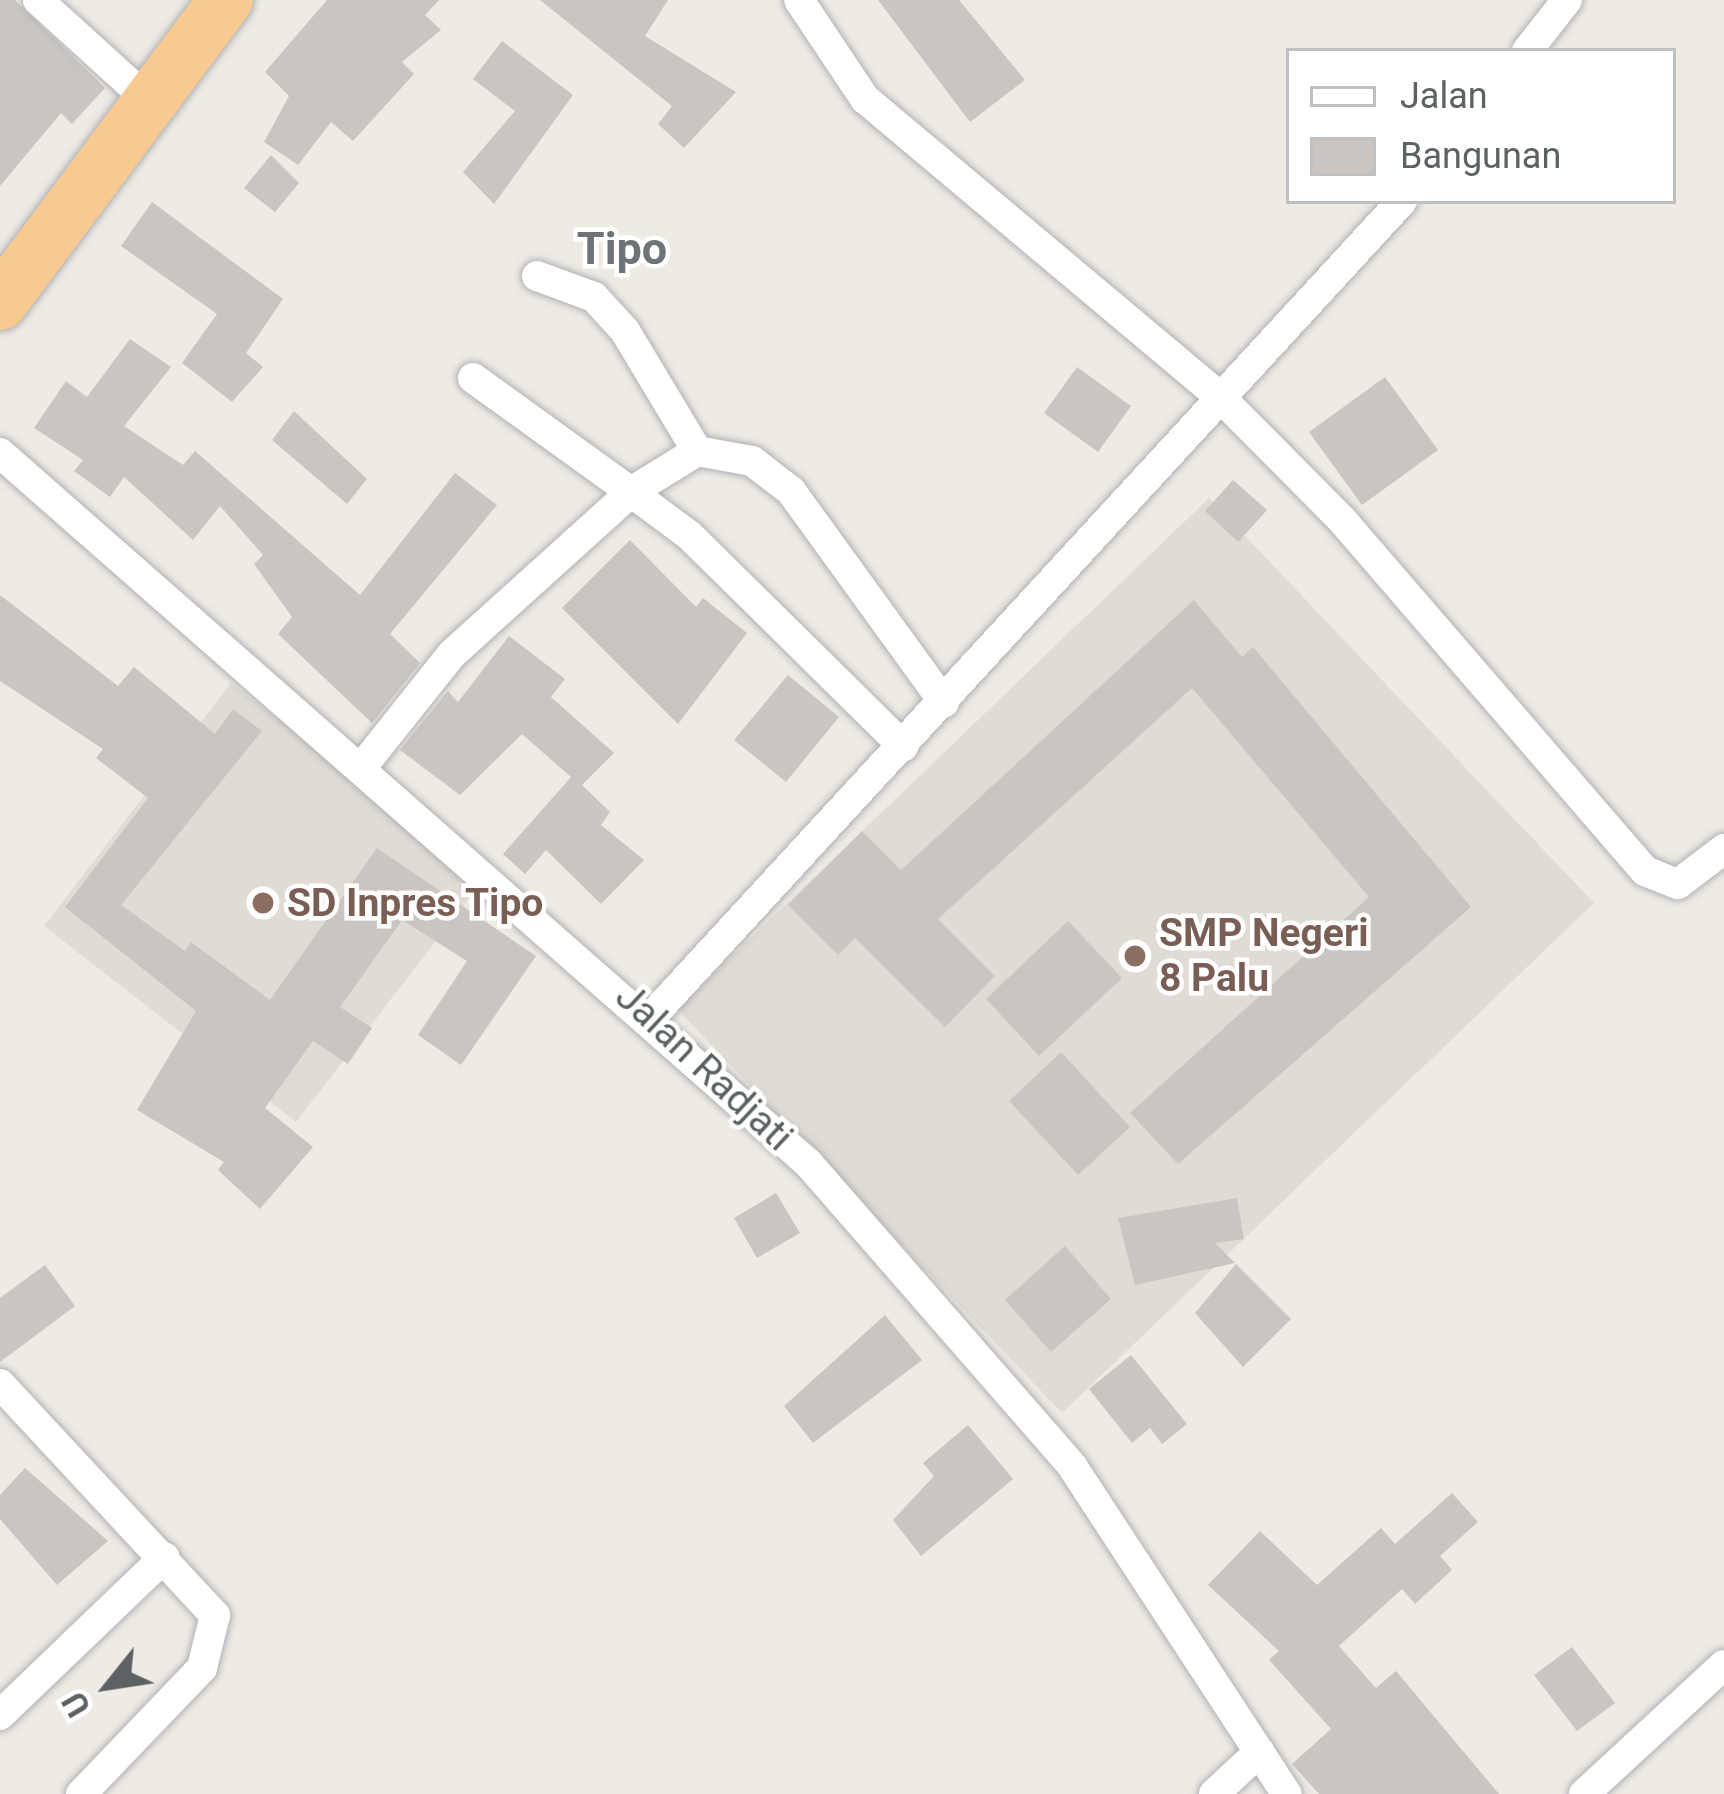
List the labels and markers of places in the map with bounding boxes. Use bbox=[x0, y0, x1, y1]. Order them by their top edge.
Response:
place label: SD Inpres Tipo bbox=[287, 880, 544, 926]
marker: SD Inpres Tipo bbox=[250, 890, 276, 916]
place label: SMP Negeri 8 Palu bbox=[1159, 911, 1369, 1002]
marker: SMP Negeri 8 Palu bbox=[1122, 943, 1148, 969]

